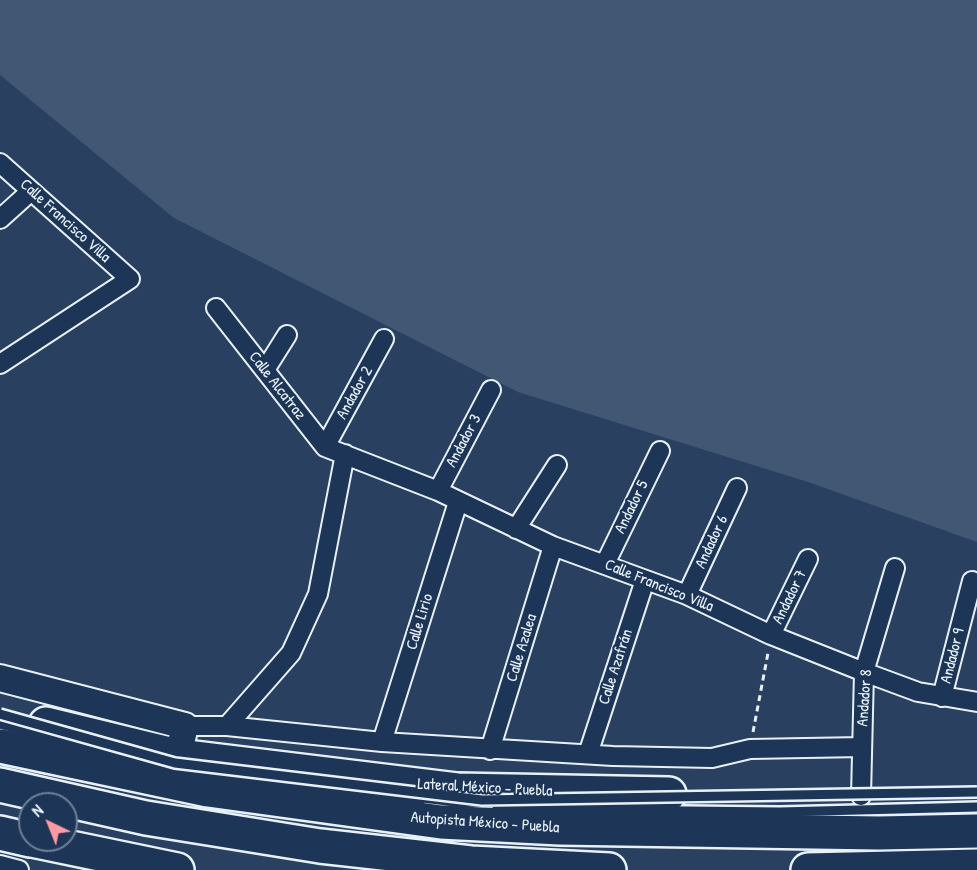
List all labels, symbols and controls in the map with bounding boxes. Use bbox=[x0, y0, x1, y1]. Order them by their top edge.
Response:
street label: Calle Francisco Villa bbox=[16, 175, 114, 267]
street label: Calle Alcatraz bbox=[244, 348, 310, 424]
street label: Andador 2 bbox=[333, 363, 377, 423]
street label: Andador 3 bbox=[442, 411, 486, 471]
street label: Andador 5 bbox=[611, 477, 653, 537]
street label: Andador 6 bbox=[691, 512, 733, 572]
street label: Calle Francisco Villa bbox=[602, 555, 716, 617]
street label: Andador 7 bbox=[769, 567, 811, 627]
street label: Calle Lirio bbox=[402, 592, 438, 652]
street label: Calle Azalea bbox=[503, 612, 541, 684]
street label: Calle Azafrán bbox=[595, 627, 637, 707]
street label: Andador 9 bbox=[937, 627, 969, 685]
street label: Andador 8 bbox=[853, 669, 877, 727]
street label: Lateral México - Puebla bbox=[417, 775, 553, 801]
north arrow bbox=[18, 792, 78, 852]
text: N bbox=[26, 799, 48, 821]
street label: Autopista México - Puebla bbox=[410, 808, 560, 838]

